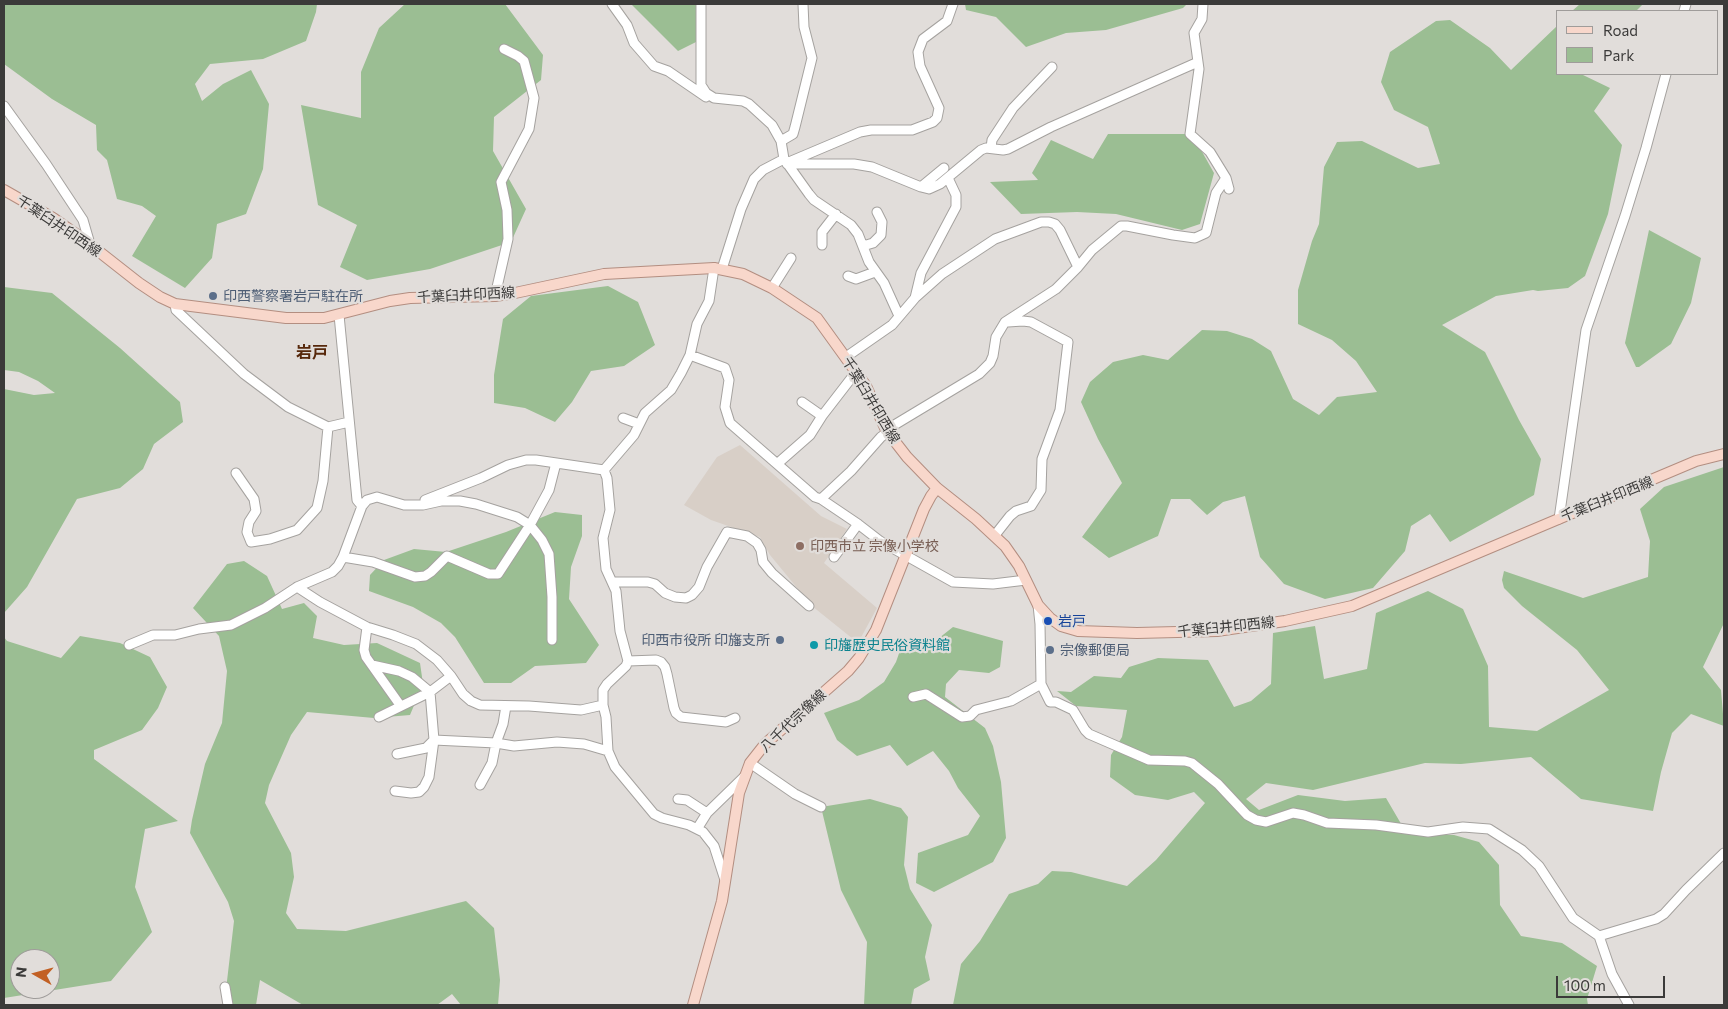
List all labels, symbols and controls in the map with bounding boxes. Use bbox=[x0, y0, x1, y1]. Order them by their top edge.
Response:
legend bbox=[1556, 10, 1718, 75]
text: Road bbox=[1603, 21, 1638, 39]
text: Park bbox=[1603, 46, 1634, 64]
street label: 千葉臼井印西線 bbox=[14, 192, 104, 260]
street label: 千葉臼井印西線 bbox=[417, 284, 515, 306]
place label: 印西警察署岩戸駐在所 bbox=[223, 288, 363, 304]
marker: 印西警察署岩戸駐在所 bbox=[207, 290, 219, 302]
district label: 岩戸 bbox=[296, 343, 328, 363]
street label: 千葉臼井印西線 bbox=[839, 354, 903, 446]
street label: 千葉臼井印西線 bbox=[1558, 473, 1656, 525]
place label: 印西市立 宗像小学校 bbox=[810, 538, 939, 554]
marker: 印西市立 宗像小学校 bbox=[794, 540, 806, 552]
place label: 岩戸 bbox=[1058, 613, 1086, 629]
street label: 千葉臼井印西線 bbox=[1176, 614, 1276, 640]
marker: 岩戸 bbox=[1042, 615, 1054, 627]
place label: 印西市役所 印旛支所 bbox=[641, 632, 770, 648]
marker: 印西市役所 印旛支所 bbox=[774, 634, 786, 646]
place label: 印旛歴史民俗資料館 bbox=[824, 637, 950, 653]
marker: 印旛歴史民俗資料館 bbox=[808, 639, 820, 651]
place label: 宗像郵便局 bbox=[1060, 642, 1130, 658]
marker: 宗像郵便局 bbox=[1044, 644, 1056, 656]
street label: 八千代宗像線 bbox=[757, 686, 829, 756]
north arrow bbox=[10, 949, 60, 999]
text: N bbox=[12, 966, 30, 978]
scale bar bbox=[1558, 966, 1667, 998]
text: 100 m bbox=[1564, 976, 1606, 994]

